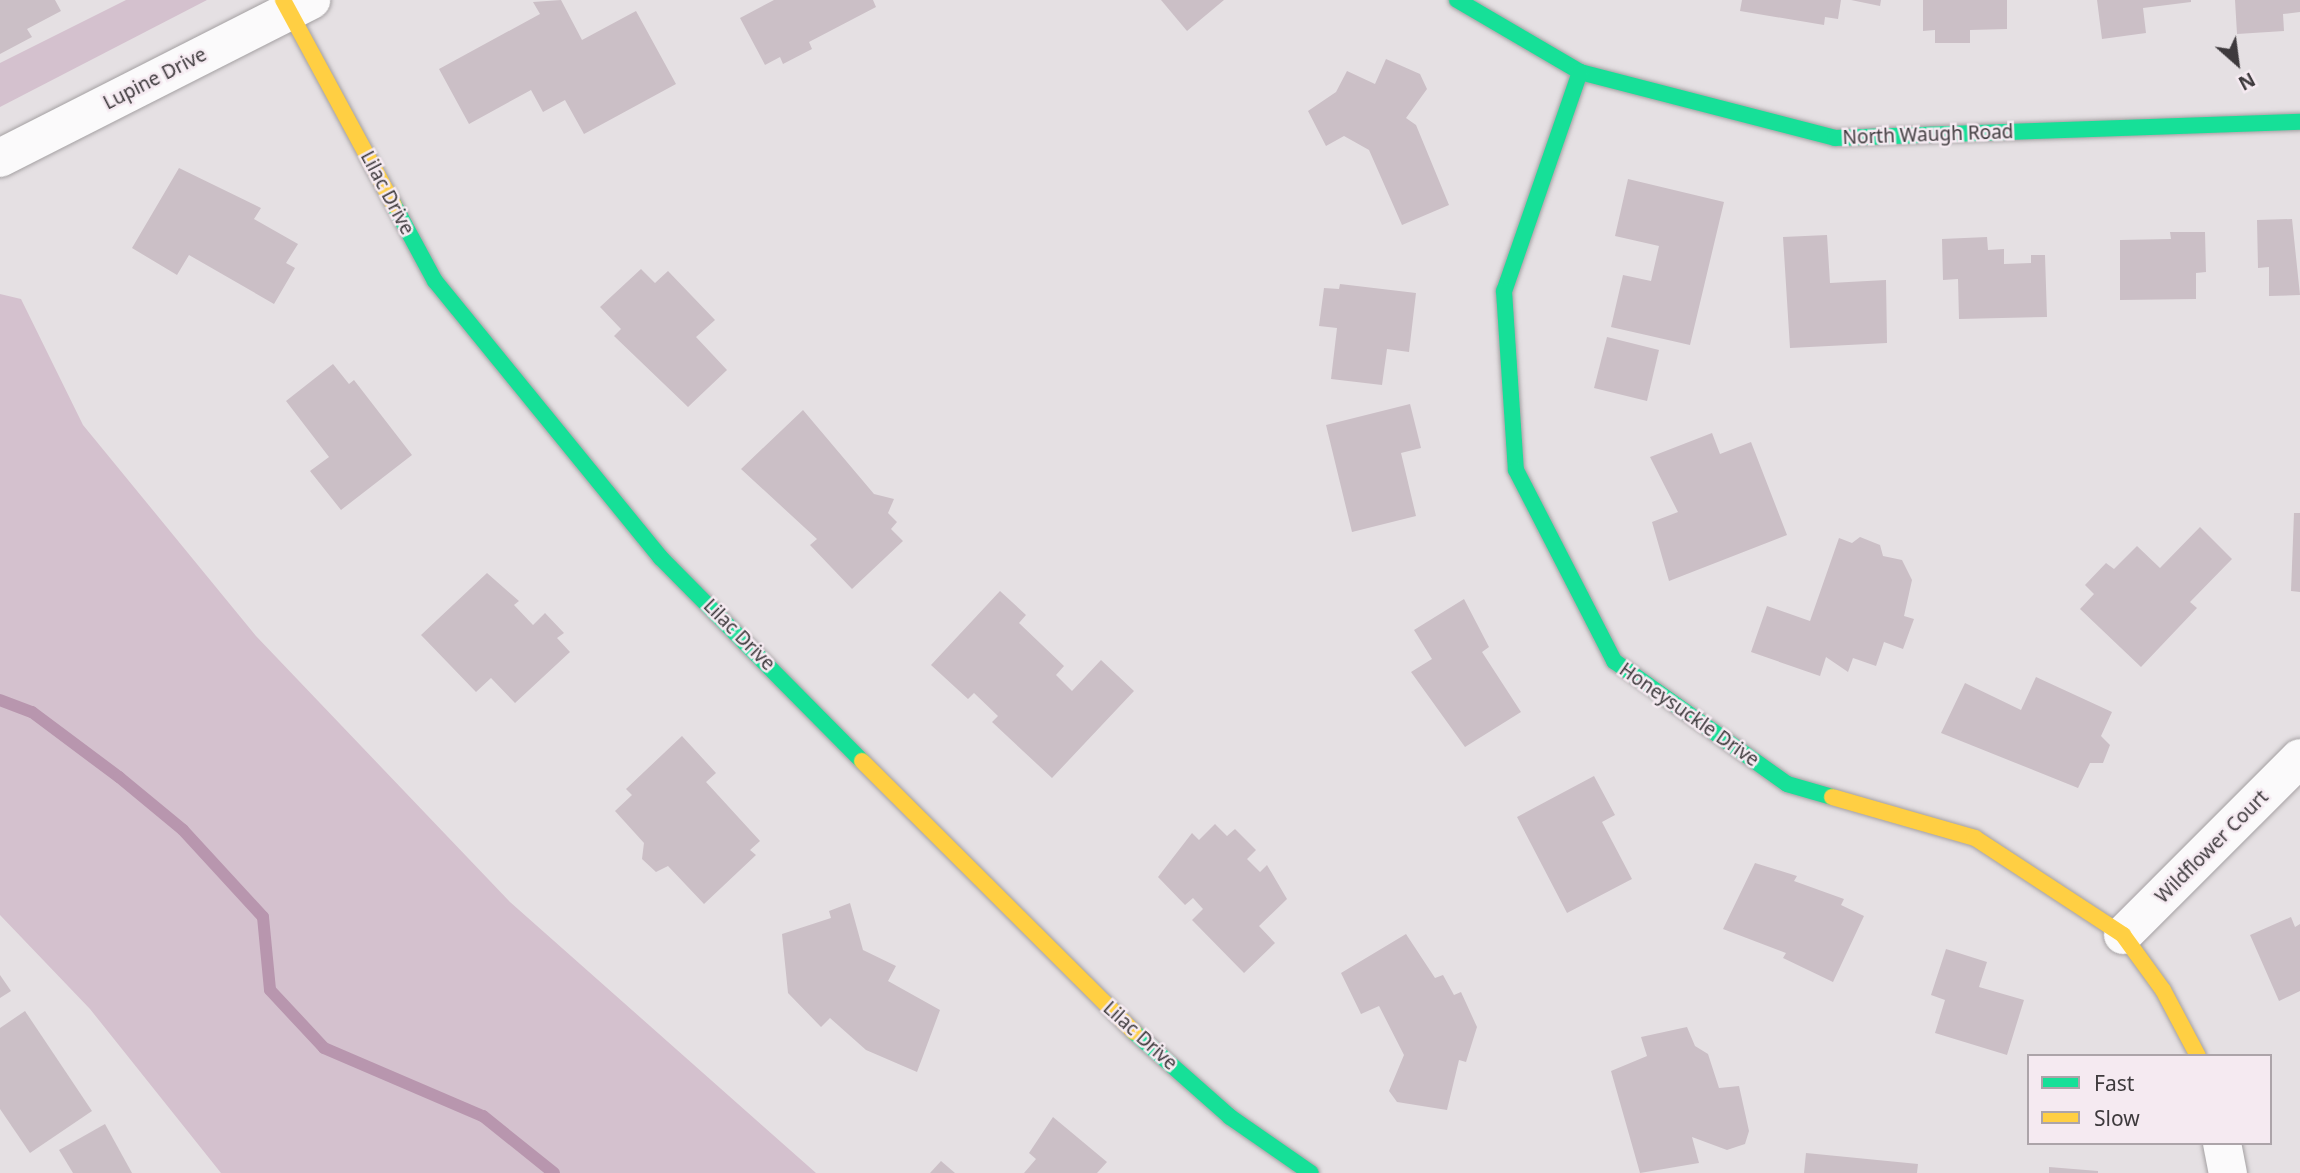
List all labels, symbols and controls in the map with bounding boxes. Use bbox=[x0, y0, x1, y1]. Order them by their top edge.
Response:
north arrow bbox=[2202, 28, 2272, 98]
street label: Lupine Drive bbox=[100, 43, 210, 115]
text: N bbox=[2234, 66, 2260, 97]
street label: North Waugh Road bbox=[1842, 121, 2014, 149]
street label: Lilac Drive bbox=[355, 147, 419, 239]
street label: Lilac Drive bbox=[699, 595, 779, 675]
street label: Honeysuckle Drive bbox=[1615, 658, 1763, 772]
street label: Wildflower Court bbox=[2151, 786, 2273, 908]
street label: Lilac Drive bbox=[1098, 997, 1182, 1075]
legend bbox=[2027, 1054, 2272, 1145]
text: Fast bbox=[2094, 1069, 2134, 1097]
text: Slow bbox=[2094, 1104, 2140, 1132]

